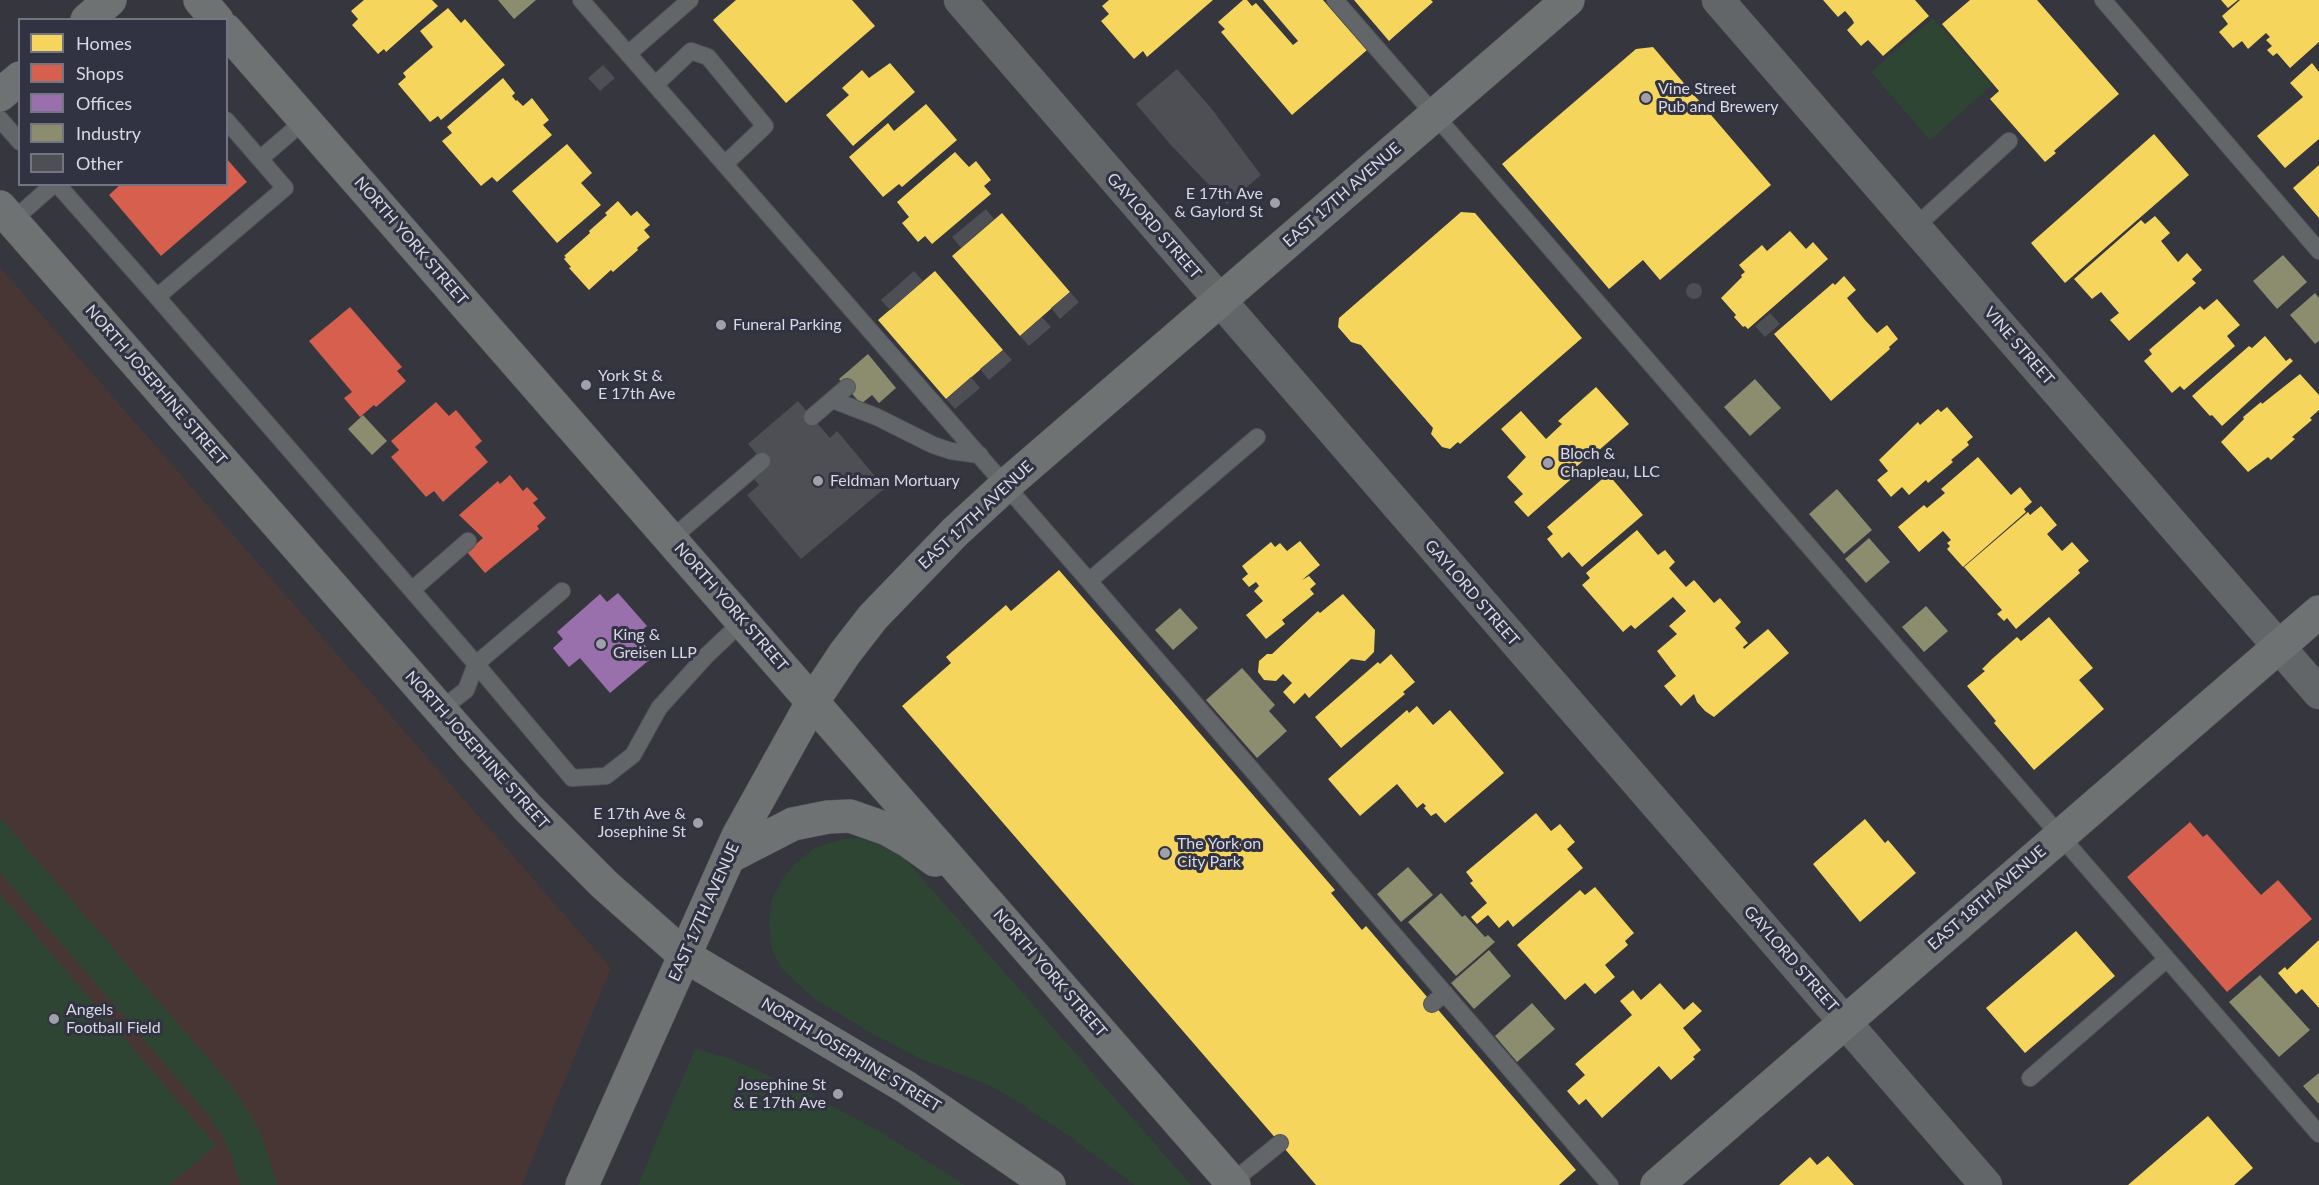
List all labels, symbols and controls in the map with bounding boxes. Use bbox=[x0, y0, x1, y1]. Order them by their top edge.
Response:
legend bbox=[18, 18, 228, 186]
text: Homes bbox=[76, 32, 132, 54]
text: Shops bbox=[76, 62, 124, 84]
place label: Vine Street Pub and Brewery bbox=[1658, 79, 1778, 117]
marker: Vine Street Pub and Brewery bbox=[1639, 91, 1653, 105]
text: Offices bbox=[76, 92, 132, 114]
text: Industry bbox=[76, 122, 141, 144]
street label: EAST 17TH AVENUE bbox=[1279, 139, 1405, 251]
text: Other bbox=[76, 152, 123, 174]
street label: GAYLORD STREET bbox=[1103, 169, 1205, 283]
street label: NORTH YORK STREET bbox=[350, 173, 472, 309]
place label: E 17th Ave & Gaylord St bbox=[1174, 184, 1263, 222]
marker: E 17th Ave & Gaylord St bbox=[1268, 196, 1282, 210]
street label: NORTH JOSEPHINE STREET bbox=[81, 301, 231, 469]
street label: VINE STREET bbox=[1980, 303, 2058, 389]
place label: Funeral Parking bbox=[733, 315, 842, 335]
marker: Funeral Parking bbox=[714, 318, 728, 332]
place label: York St & E 17th Ave bbox=[598, 366, 675, 404]
marker: York St & E 17th Ave bbox=[579, 378, 593, 392]
place label: Bloch & Chapleau, LLC bbox=[1560, 444, 1660, 482]
marker: Bloch & Chapleau, LLC bbox=[1541, 456, 1555, 470]
street label: EAST 17TH AVENUE bbox=[915, 457, 1037, 573]
place label: Feldman Mortuary bbox=[830, 471, 960, 491]
marker: Feldman Mortuary bbox=[811, 474, 825, 488]
street label: GAYLORD STREET bbox=[1421, 536, 1523, 650]
street label: NORTH YORK STREET bbox=[670, 539, 792, 675]
place label: King & Greisen LLP bbox=[613, 625, 697, 663]
marker: King & Greisen LLP bbox=[594, 637, 608, 651]
street label: NORTH JOSEPHINE STREET bbox=[401, 667, 553, 833]
place label: E 17th Ave & Josephine St bbox=[593, 804, 686, 842]
marker: E 17th Ave & Josephine St bbox=[691, 816, 705, 830]
place label: The York on City Park bbox=[1177, 834, 1261, 872]
street label: EAST 17TH AVENUE bbox=[665, 840, 743, 984]
street label: EAST 18TH AVENUE bbox=[1924, 842, 2050, 954]
marker: The York on City Park bbox=[1158, 846, 1172, 860]
street label: GAYLORD STREET bbox=[1740, 902, 1842, 1016]
street label: NORTH YORK STREET bbox=[989, 905, 1111, 1041]
street label: NORTH JOSEPHINE STREET bbox=[758, 994, 944, 1116]
place label: Angels Football Field bbox=[66, 1000, 161, 1038]
marker: Angels Football Field bbox=[47, 1012, 61, 1026]
place label: Josephine St & E 17th Ave bbox=[733, 1075, 826, 1113]
marker: Josephine St & E 17th Ave bbox=[831, 1087, 845, 1101]

